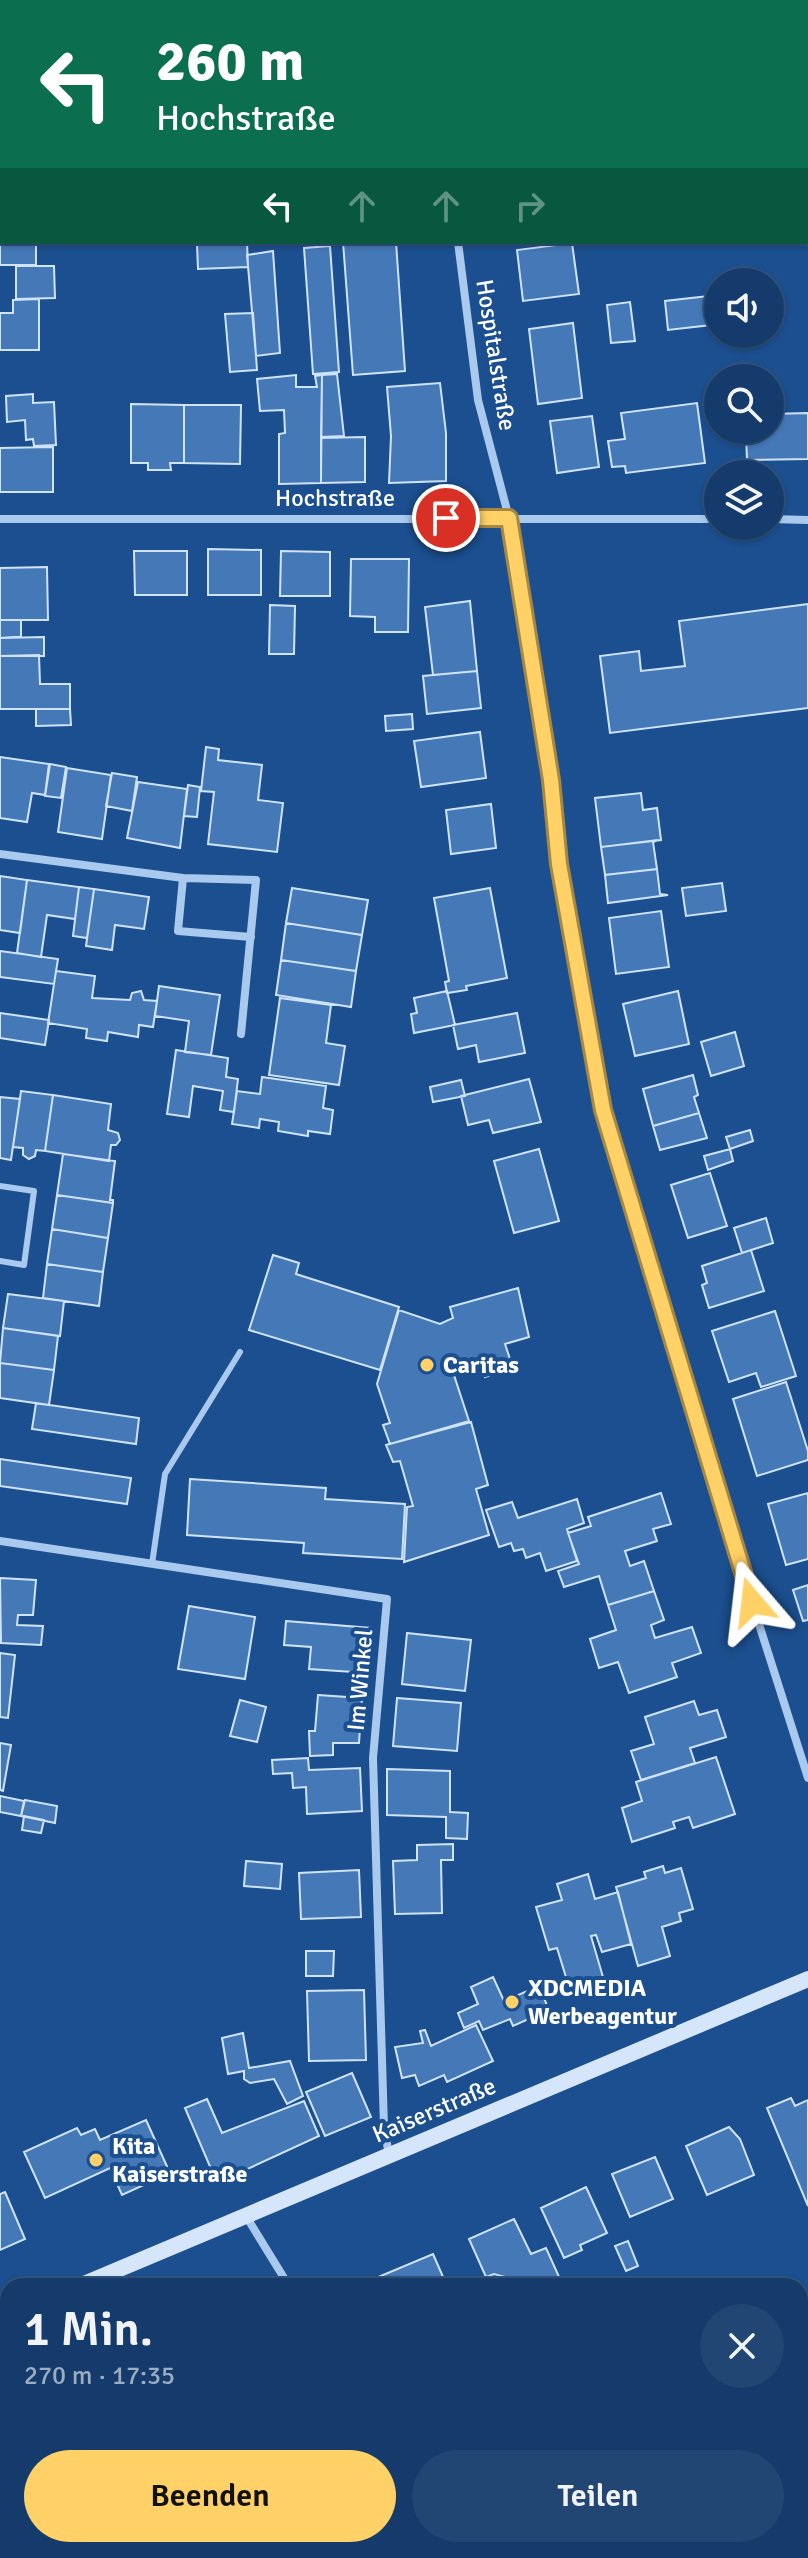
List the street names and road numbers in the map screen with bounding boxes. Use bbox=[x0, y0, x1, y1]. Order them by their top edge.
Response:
street label: Hospitalstraße bbox=[469, 277, 523, 433]
street label: Hochstraße bbox=[275, 483, 395, 513]
street label: Im Winkel bbox=[341, 1628, 379, 1732]
street label: Kaiserstraße bbox=[368, 2071, 500, 2149]

